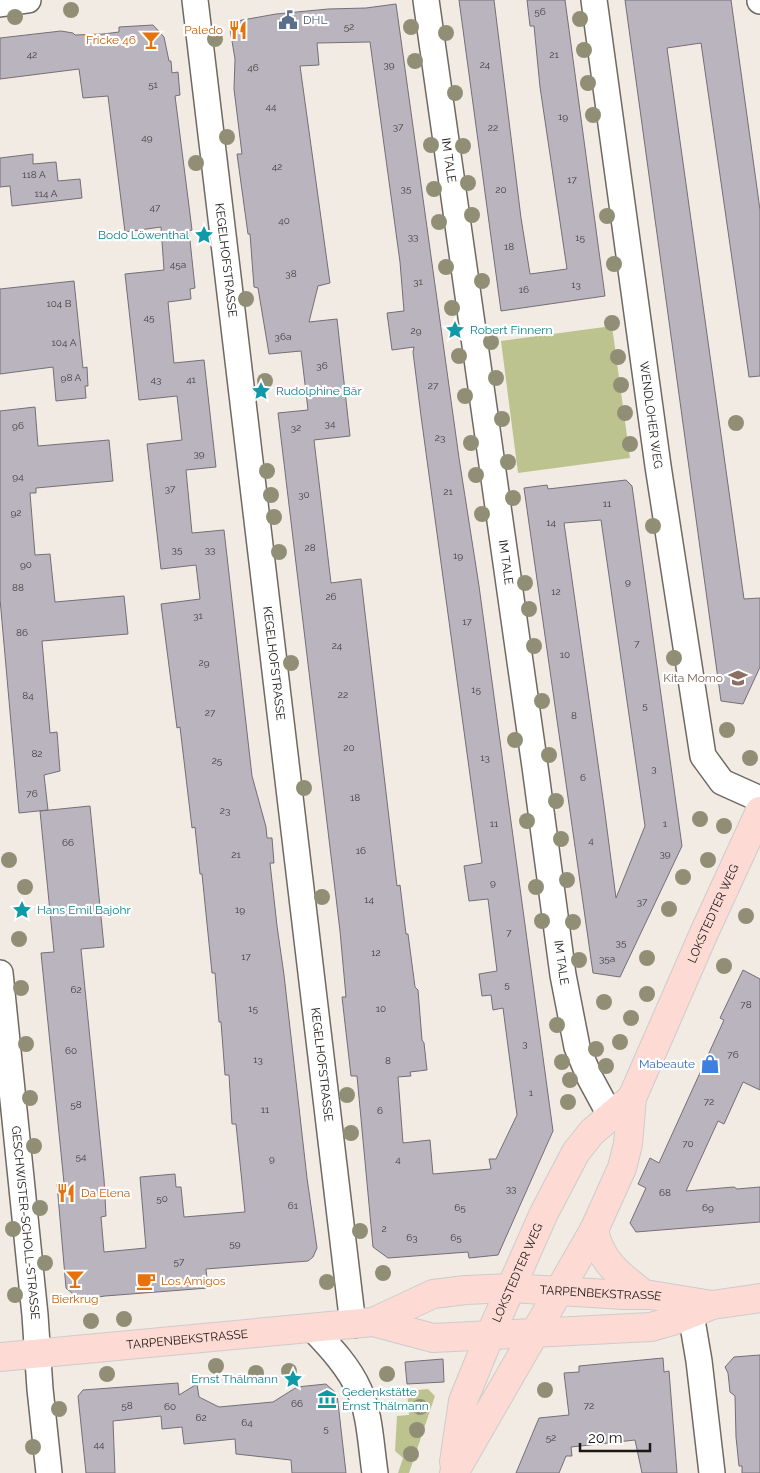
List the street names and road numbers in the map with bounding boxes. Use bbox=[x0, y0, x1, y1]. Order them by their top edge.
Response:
street label: IM TALE bbox=[439, 137, 459, 184]
street label: KEGELHOFSTRASSE bbox=[212, 202, 240, 318]
street label: WENDLOHER WEG bbox=[637, 360, 665, 470]
street label: IM TALE bbox=[496, 539, 516, 586]
street label: KEGELHOFSTRASSE bbox=[260, 605, 288, 721]
street label: LOKSTEDTER WEG bbox=[685, 862, 742, 965]
street label: IM TALE bbox=[551, 939, 572, 986]
street label: KEGELHOFSTRASSE bbox=[308, 1007, 336, 1122]
street label: GESCHWISTER-SCHOLL-STRASSE bbox=[9, 1125, 42, 1320]
street label: LOKSTEDTER WEG bbox=[489, 1221, 546, 1325]
street label: TARPENBEKSTRASSE bbox=[539, 1283, 663, 1304]
street label: TARPENBEKSTRASSE bbox=[126, 1327, 249, 1352]

